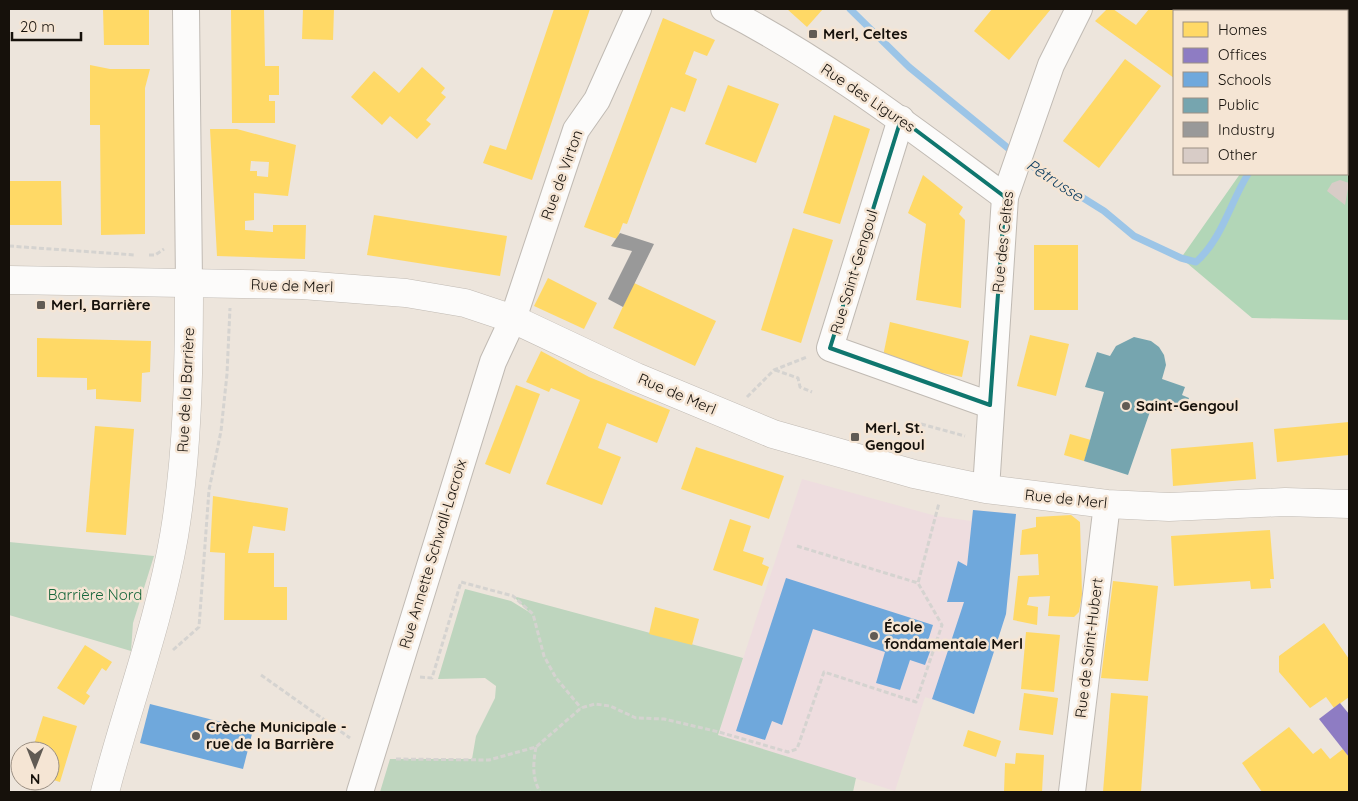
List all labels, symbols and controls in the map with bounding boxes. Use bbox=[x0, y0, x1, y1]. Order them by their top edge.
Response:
scale bar bbox=[12, 10, 81, 42]
legend bbox=[1173, 10, 1348, 175]
text: 20 m bbox=[20, 17, 55, 36]
text: Homes bbox=[1218, 20, 1267, 39]
place label: Merl, Celtes bbox=[823, 24, 907, 43]
marker: Merl, Celtes bbox=[807, 28, 819, 40]
text: Offices bbox=[1218, 45, 1267, 64]
street label: Rue des Ligures bbox=[818, 59, 919, 136]
text: Schools bbox=[1218, 70, 1271, 89]
text: Public bbox=[1218, 95, 1259, 114]
text: Industry bbox=[1218, 120, 1275, 139]
street label: Rue de Virton bbox=[536, 127, 587, 222]
text: Other bbox=[1218, 145, 1258, 164]
water label: Pétrusse bbox=[1023, 154, 1088, 206]
street label: Rue des Celtes bbox=[988, 190, 1017, 294]
street label: Rue Saint-Gengoul bbox=[826, 207, 881, 336]
street label: Rue de Merl bbox=[250, 275, 334, 296]
place label: Merl, Barrière bbox=[51, 295, 151, 314]
marker: Merl, Barrière bbox=[35, 299, 47, 311]
street label: Rue de la Barrière bbox=[173, 327, 198, 453]
street label: Rue de Merl bbox=[635, 369, 719, 418]
place label: Saint-Gengoul bbox=[1136, 396, 1239, 415]
marker: Saint-Gengoul bbox=[1120, 400, 1132, 412]
place label: Merl, St. Gengoul bbox=[865, 418, 925, 454]
marker: Merl, St. Gengoul bbox=[849, 431, 861, 443]
street label: Rue Annette Schwall-Lacroix bbox=[395, 457, 470, 651]
street label: Rue de Merl bbox=[1024, 485, 1108, 512]
street label: Rue de Saint-Hubert bbox=[1070, 577, 1107, 719]
park label: Barrière Nord bbox=[48, 585, 142, 604]
place label: École fondamentale Merl bbox=[884, 617, 1023, 653]
marker: École fondamentale Merl bbox=[868, 630, 880, 642]
place label: Crèche Municipale - rue de la Barrière bbox=[206, 717, 347, 753]
marker: Crèche Municipale - rue de la Barrière bbox=[190, 730, 202, 742]
north arrow bbox=[10, 741, 60, 791]
text: N bbox=[30, 770, 40, 788]

